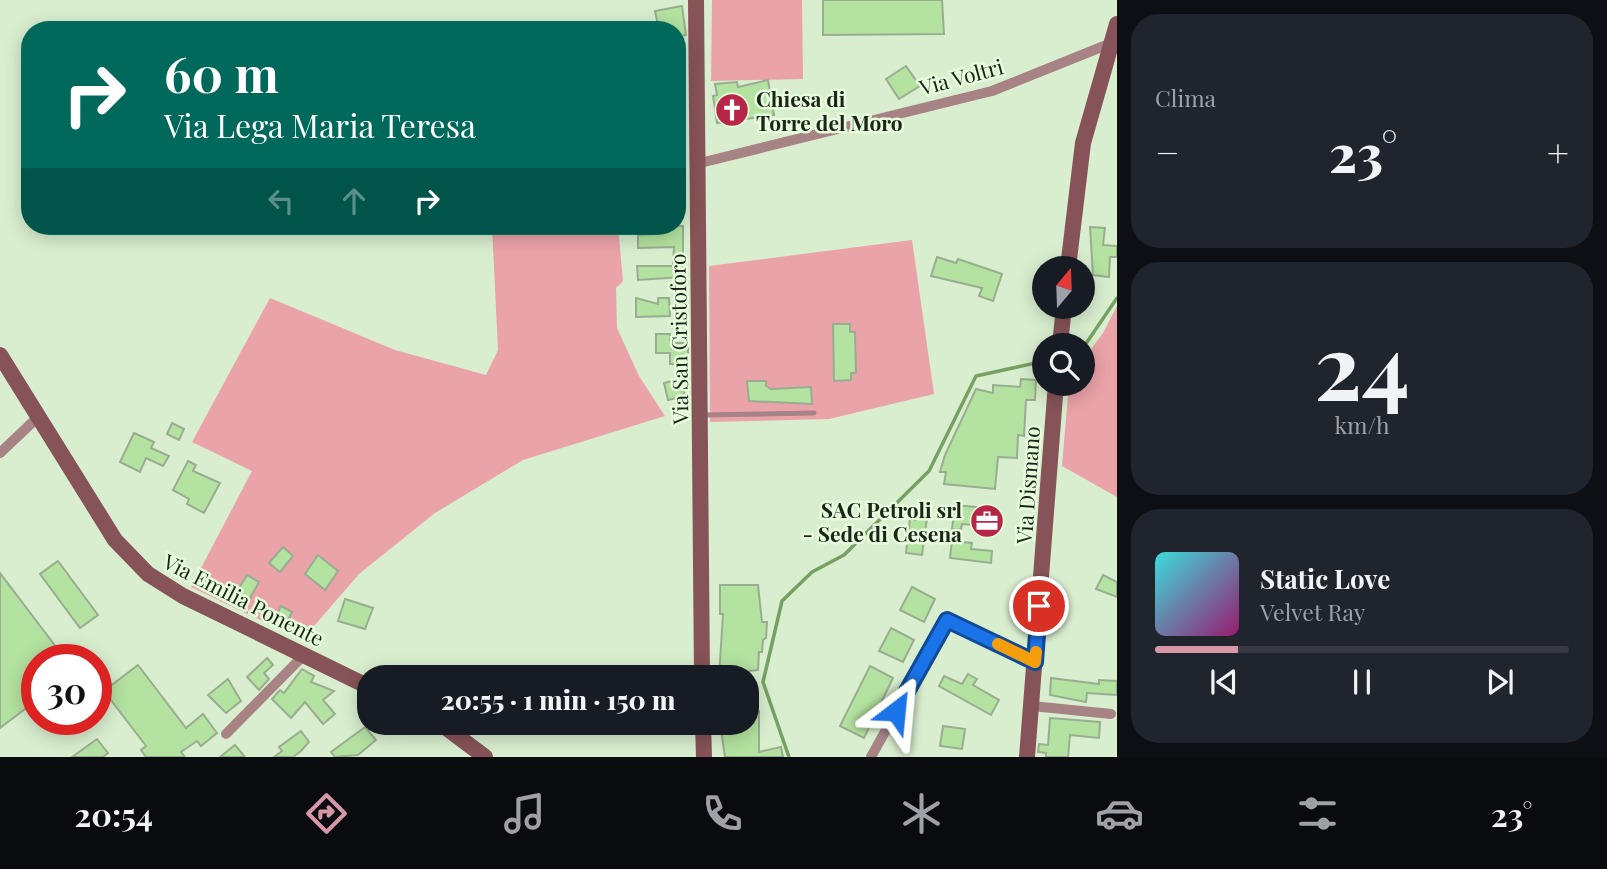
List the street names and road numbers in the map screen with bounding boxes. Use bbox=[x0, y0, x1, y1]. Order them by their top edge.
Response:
street label: Via Voltri bbox=[915, 51, 1006, 101]
street label: Via San Cristoforo bbox=[663, 253, 694, 426]
street label: Via Dismano bbox=[1009, 425, 1045, 546]
street label: Via Emilia Ponente bbox=[158, 546, 329, 652]

